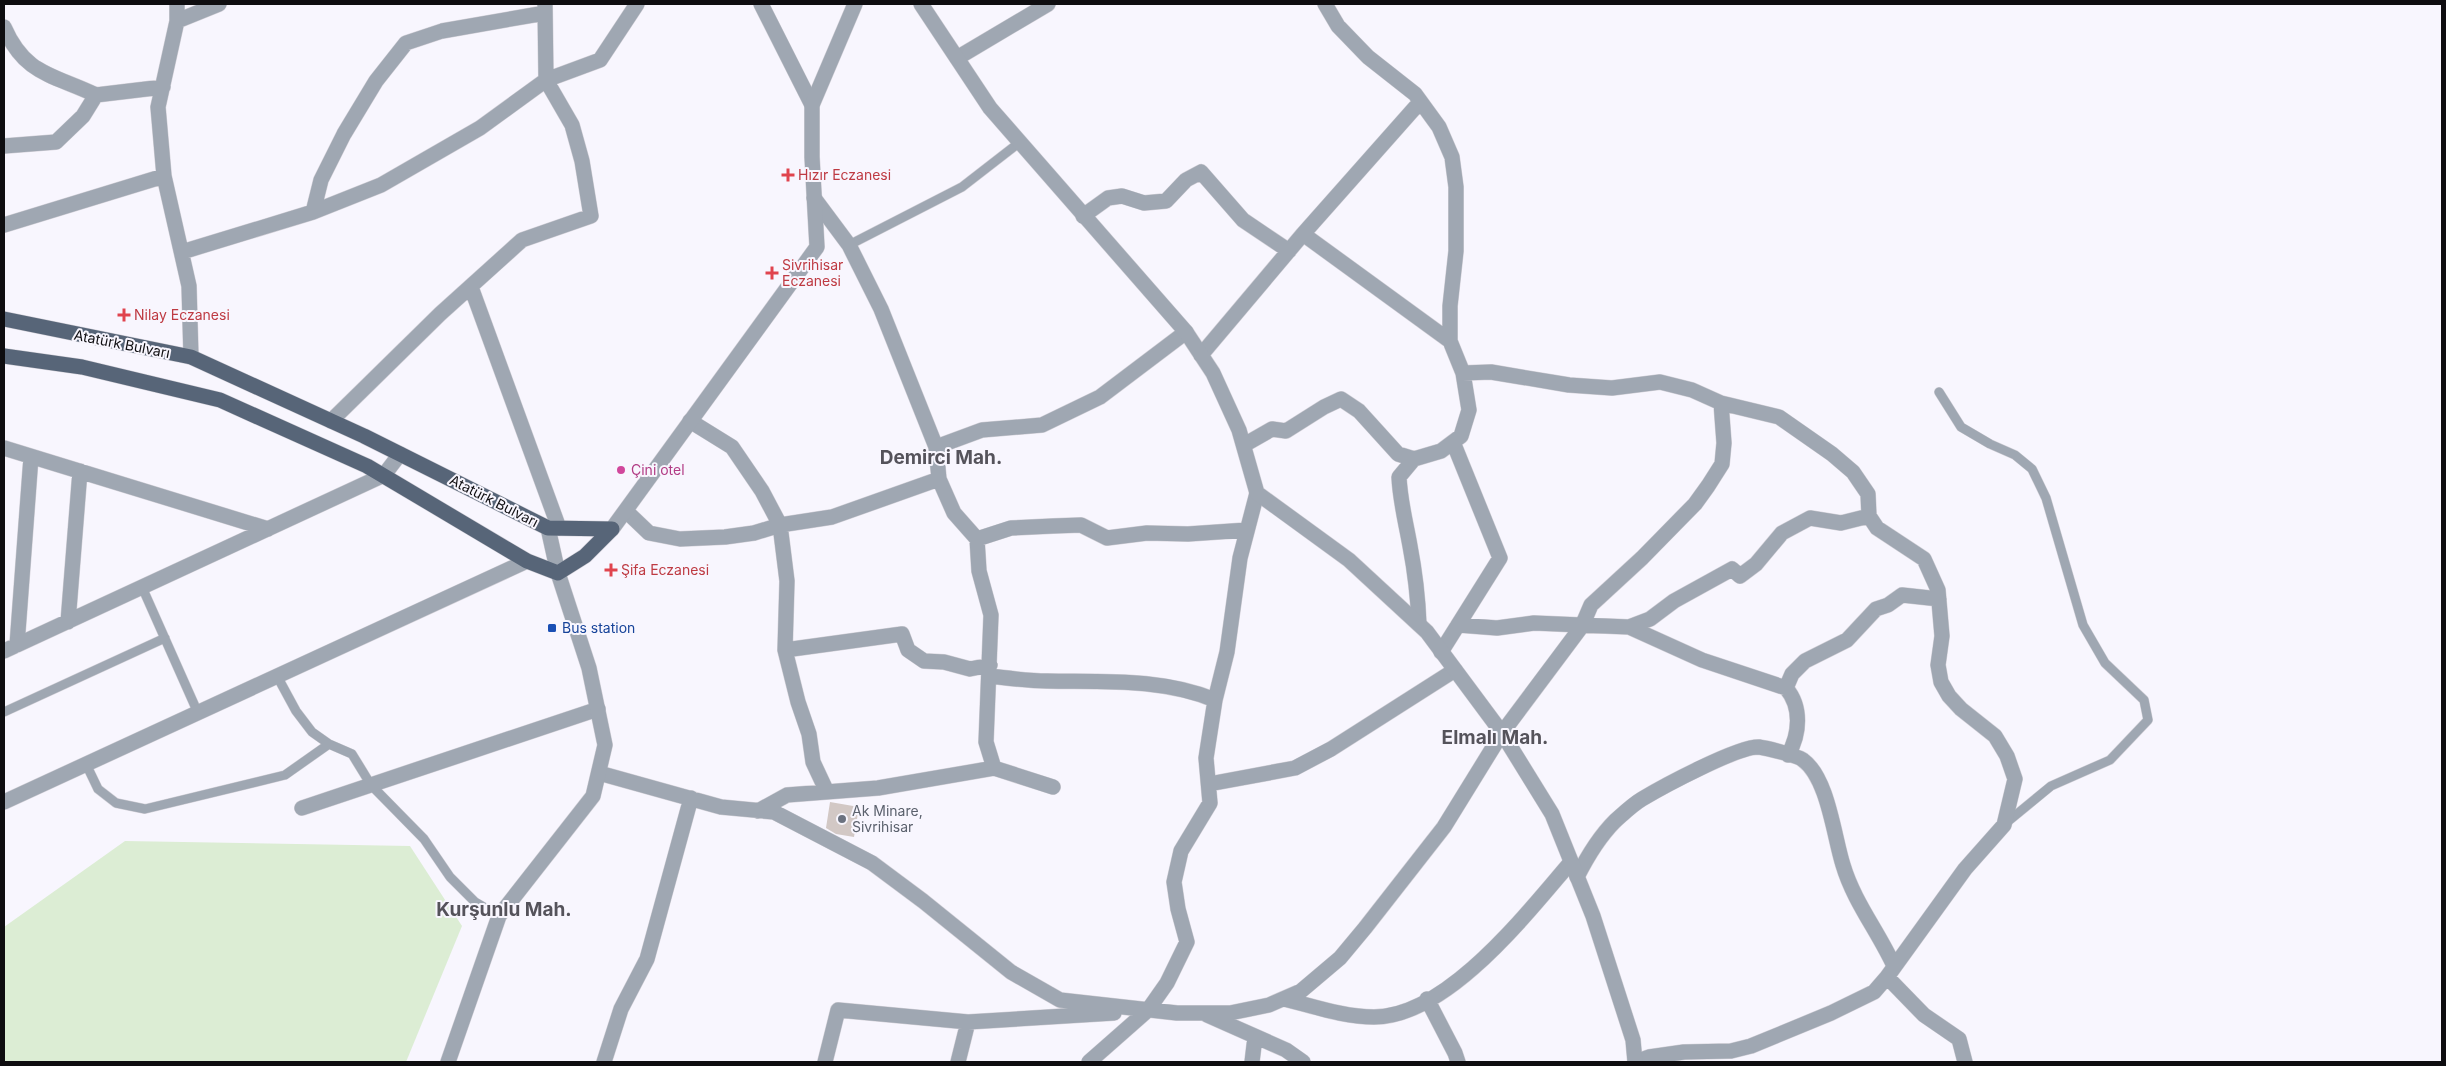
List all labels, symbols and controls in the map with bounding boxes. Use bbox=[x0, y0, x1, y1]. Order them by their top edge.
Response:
place label: Hızır Eczanesi bbox=[798, 166, 891, 183]
marker: Hızır Eczanesi bbox=[782, 169, 794, 181]
place label: Sivrihisar Eczanesi bbox=[782, 256, 843, 289]
marker: Sivrihisar Eczanesi bbox=[766, 267, 778, 279]
place label: Nilay Eczanesi bbox=[134, 306, 230, 323]
marker: Nilay Eczanesi bbox=[118, 309, 130, 321]
street label: Atatürk Bulvarı bbox=[73, 326, 171, 361]
district label: Demirci Mah. bbox=[880, 446, 1002, 469]
place label: Çini otel bbox=[631, 461, 685, 478]
marker: Çini otel bbox=[615, 464, 627, 476]
street label: Atatürk Bulvarı bbox=[447, 471, 541, 530]
place label: Şifa Eczanesi bbox=[621, 561, 709, 578]
marker: Şifa Eczanesi bbox=[605, 564, 617, 576]
place label: Bus station bbox=[562, 619, 635, 636]
marker: Bus station bbox=[546, 622, 558, 634]
district label: Elmalı Mah. bbox=[1442, 726, 1548, 749]
place label: Ak Minare, Sivrihisar bbox=[852, 802, 923, 835]
marker: Ak Minare, Sivrihisar bbox=[836, 813, 848, 825]
district label: Kurşunlu Mah. bbox=[436, 898, 572, 921]

